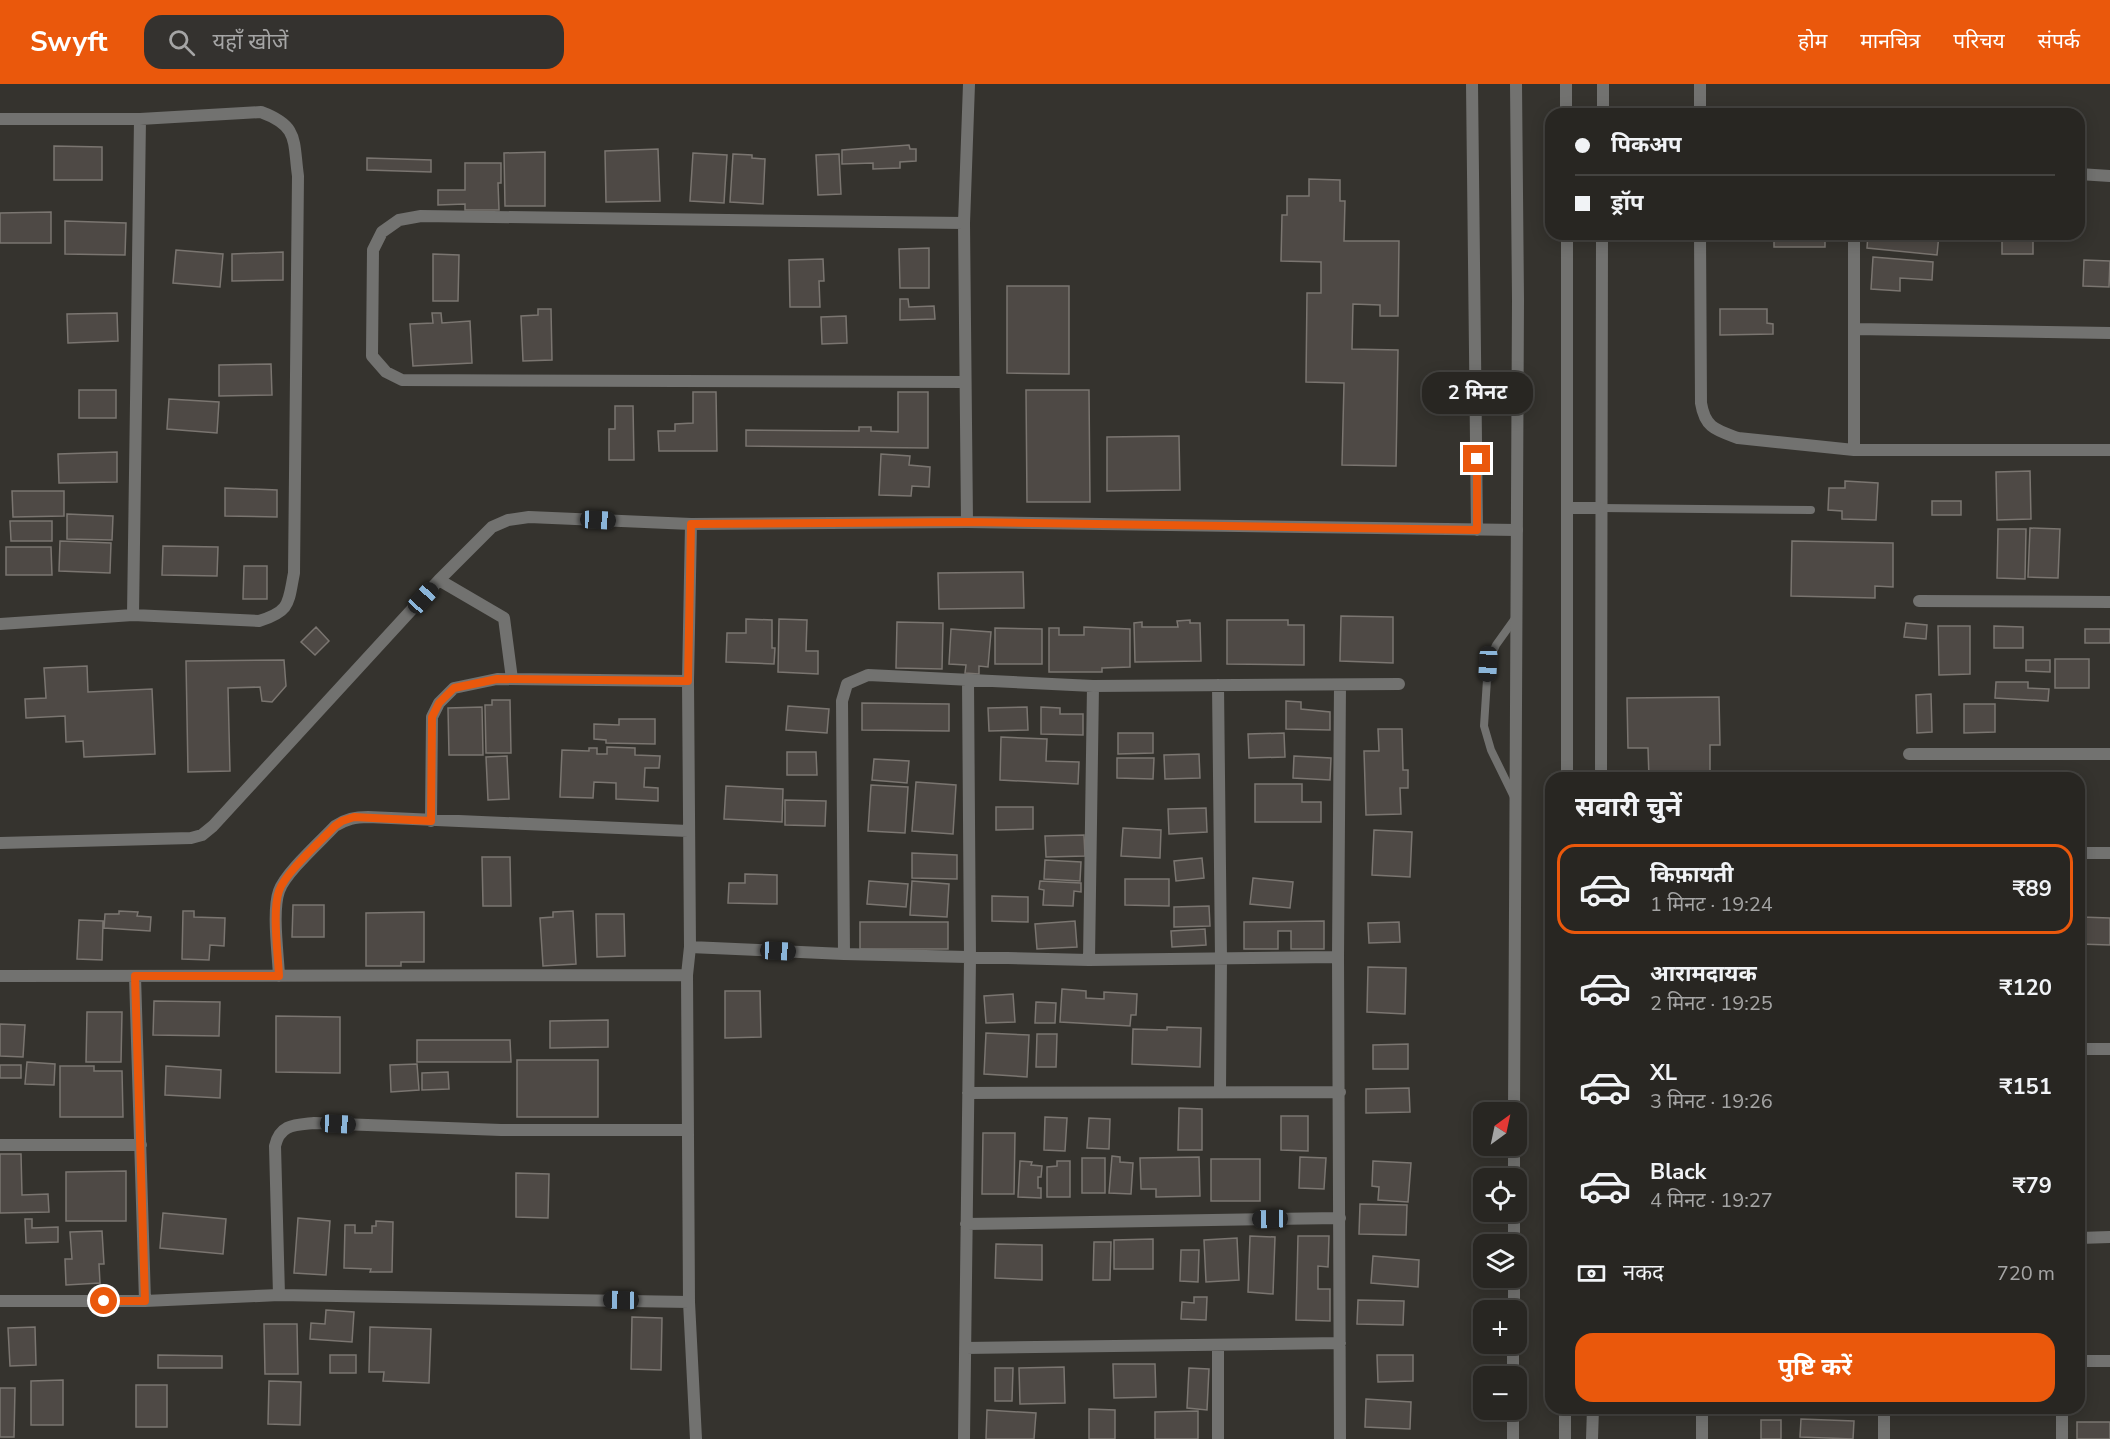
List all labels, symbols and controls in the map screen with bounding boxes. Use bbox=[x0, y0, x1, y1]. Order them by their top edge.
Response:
search box bbox=[144, 15, 564, 69]
text: Swyft bbox=[30, 23, 108, 61]
icon: search bbox=[165, 26, 198, 59]
text: यहाँ खोजें bbox=[213, 27, 288, 57]
text: होम bbox=[1798, 27, 1827, 55]
text: मानचित्र bbox=[1860, 27, 1920, 55]
text: परिचय bbox=[1953, 27, 2005, 55]
text: संपर्क bbox=[2038, 27, 2080, 55]
text: पिकअप bbox=[1611, 130, 1682, 160]
text: ड्रॉप bbox=[1611, 188, 1644, 218]
callout: 2 मिनट bbox=[1422, 372, 1532, 414]
text: 2 मिनट bbox=[1448, 379, 1507, 406]
route end bbox=[1463, 445, 1490, 472]
car bbox=[580, 510, 616, 530]
car bbox=[404, 579, 442, 617]
car bbox=[1478, 646, 1498, 682]
text: सवारी चुनें bbox=[1575, 789, 1682, 826]
text: किफ़ायती bbox=[1650, 860, 1734, 890]
icon: car bbox=[1578, 862, 1632, 916]
text: ₹89 bbox=[2012, 874, 2052, 904]
text: 1 मिनट · 19:24 bbox=[1650, 891, 1773, 918]
car bbox=[760, 941, 796, 961]
text: आरामदायक bbox=[1650, 959, 1757, 989]
icon: car bbox=[1578, 961, 1632, 1015]
text: ₹120 bbox=[1999, 973, 2052, 1003]
text: 2 मिनट · 19:25 bbox=[1650, 990, 1773, 1017]
text: XL bbox=[1650, 1058, 1677, 1088]
icon: car bbox=[1578, 1060, 1632, 1114]
text: ₹151 bbox=[1999, 1072, 2052, 1102]
text: 3 मिनट · 19:26 bbox=[1650, 1088, 1773, 1115]
north arrow bbox=[1473, 1102, 1527, 1156]
map controls bbox=[1473, 1102, 1527, 1420]
car bbox=[320, 1114, 356, 1134]
text: Black bbox=[1650, 1157, 1706, 1187]
icon: car bbox=[1578, 1159, 1632, 1213]
button: locate bbox=[1473, 1168, 1527, 1222]
text: ₹79 bbox=[2012, 1171, 2052, 1201]
text: 4 मिनट · 19:27 bbox=[1650, 1187, 1773, 1214]
car bbox=[1252, 1210, 1288, 1228]
button: layers bbox=[1473, 1234, 1527, 1288]
icon: cash bbox=[1575, 1257, 1608, 1290]
text: नकद bbox=[1623, 1258, 1664, 1288]
text: 720 m bbox=[1997, 1260, 2055, 1287]
route start bbox=[90, 1287, 117, 1314]
car bbox=[603, 1291, 639, 1309]
button: + bbox=[1473, 1300, 1527, 1354]
button: पुष्टि करें bbox=[1575, 1333, 2055, 1402]
button: − bbox=[1473, 1366, 1527, 1420]

